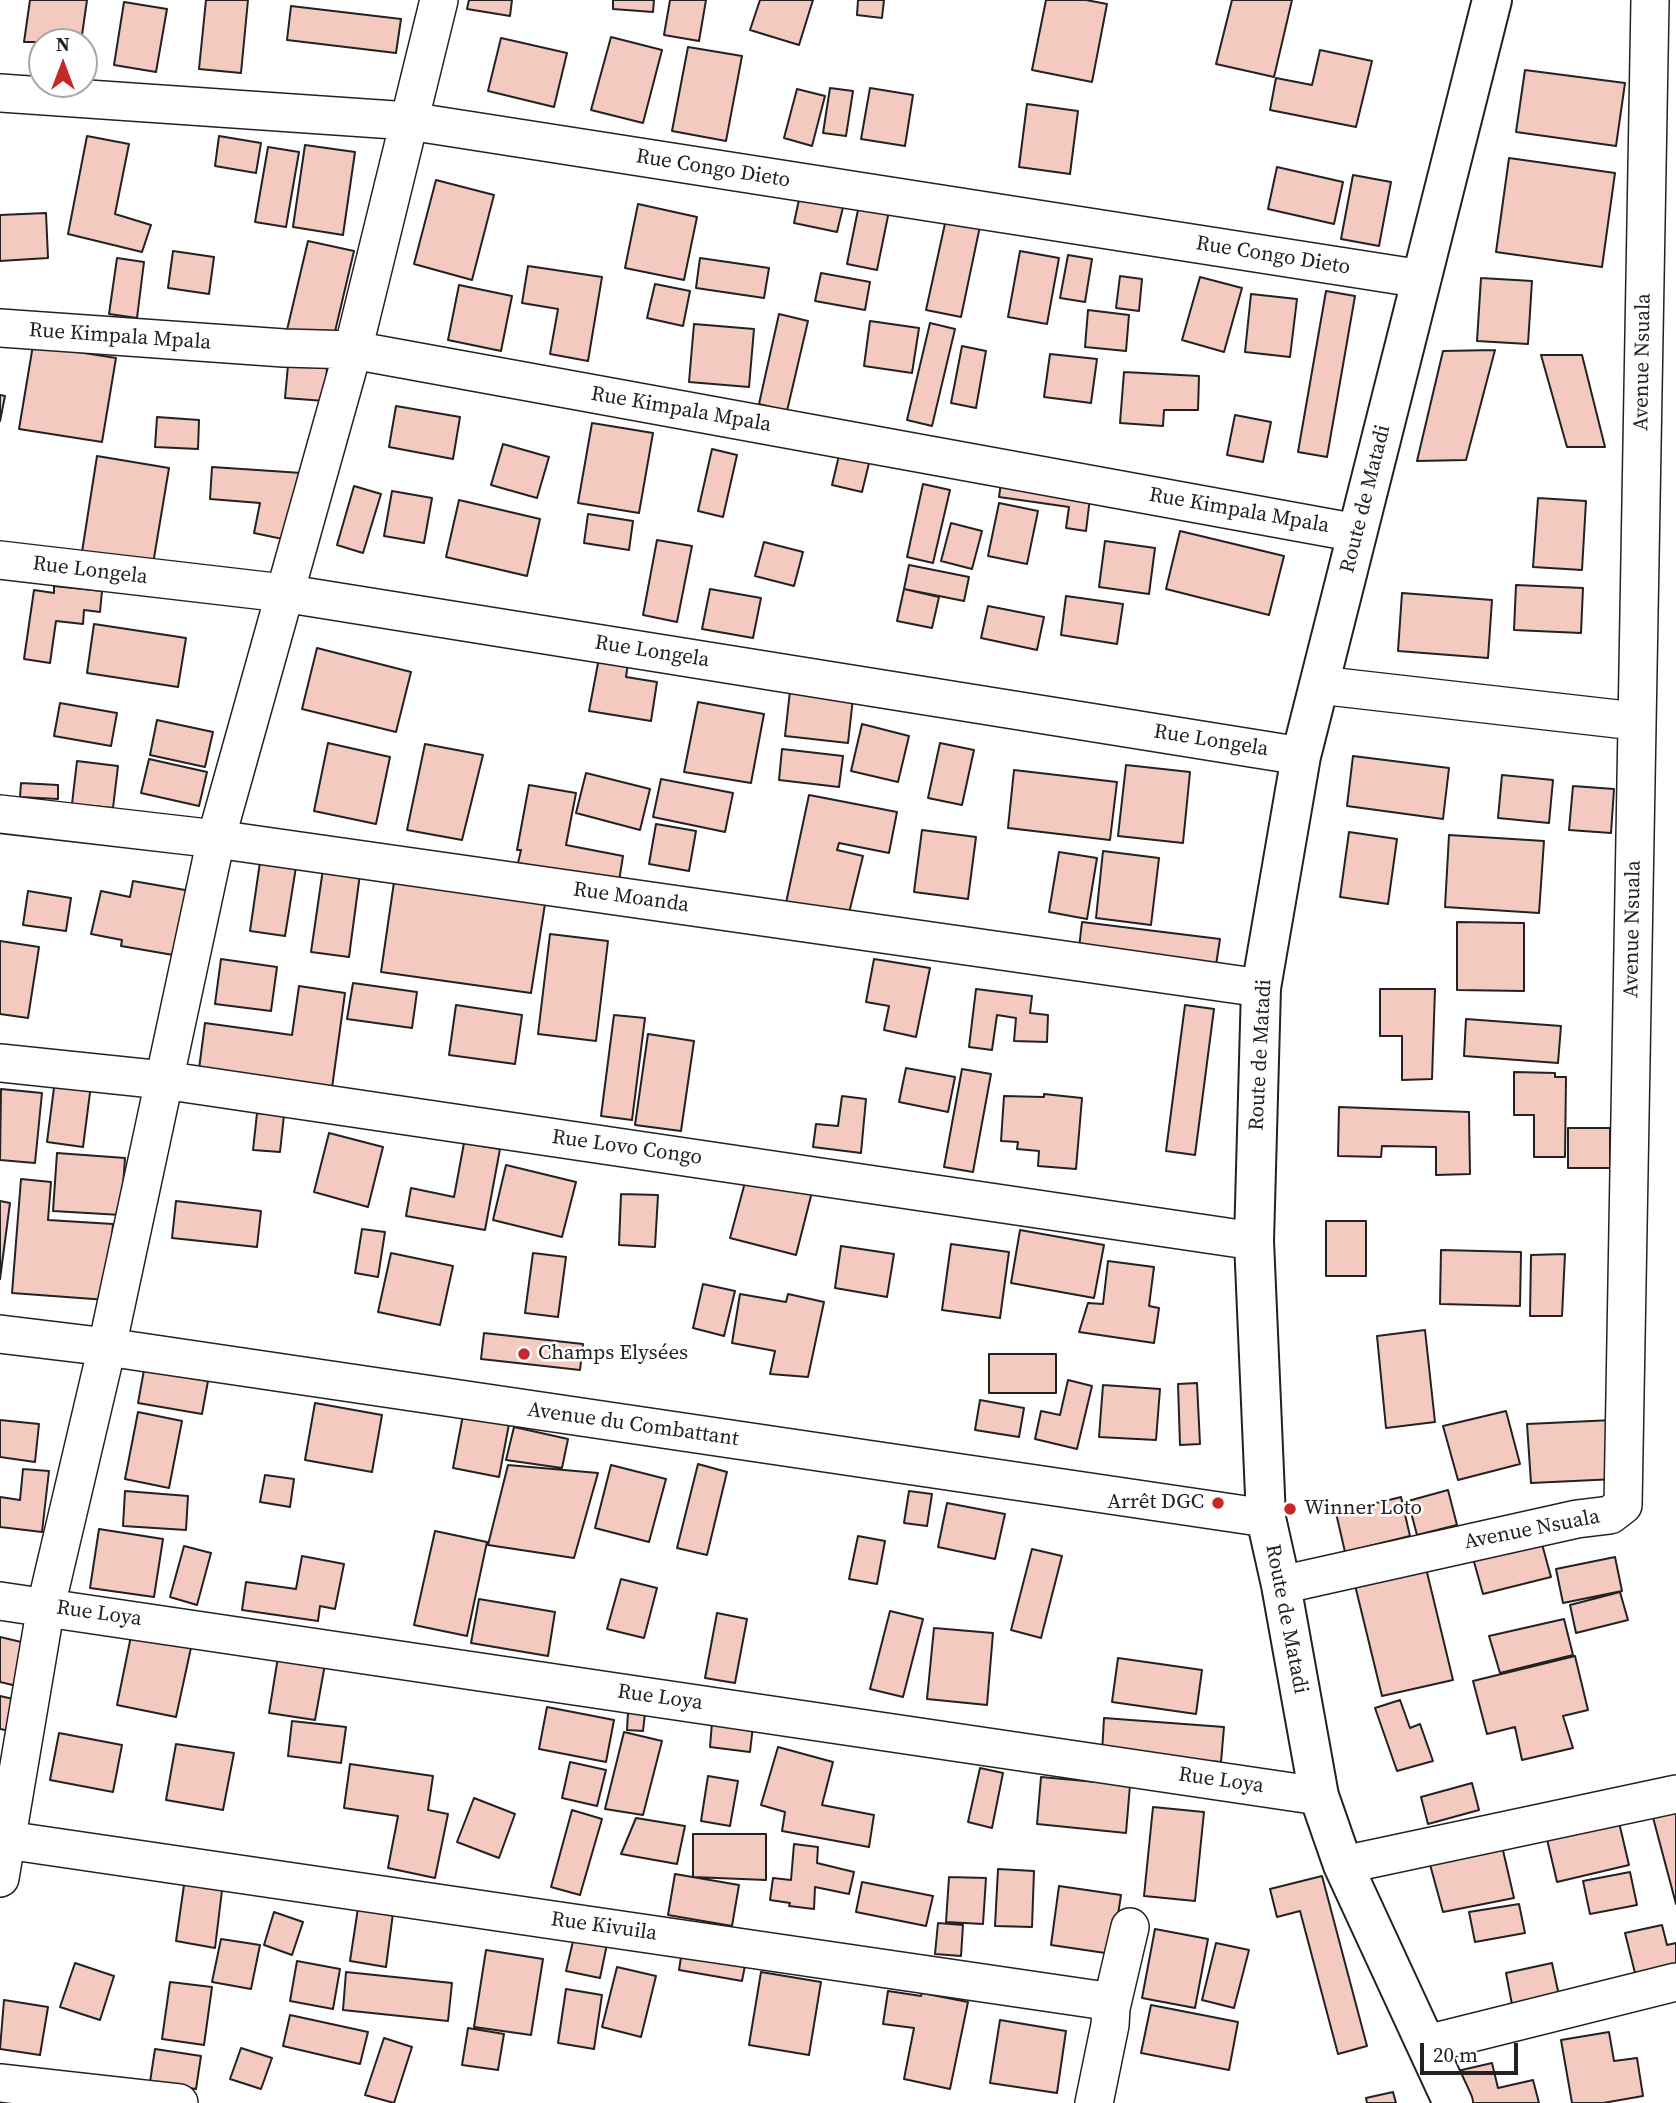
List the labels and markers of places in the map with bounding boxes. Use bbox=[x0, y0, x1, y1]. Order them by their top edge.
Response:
place label: Champs Elysées bbox=[538, 1341, 688, 1367]
marker: Champs Elysées bbox=[516, 1346, 532, 1362]
place label: Arrêt DGC bbox=[1107, 1490, 1204, 1516]
marker: Arrêt DGC bbox=[1210, 1495, 1226, 1511]
place label: Winner Loto bbox=[1304, 1496, 1422, 1522]
marker: Winner Loto bbox=[1282, 1501, 1298, 1517]

